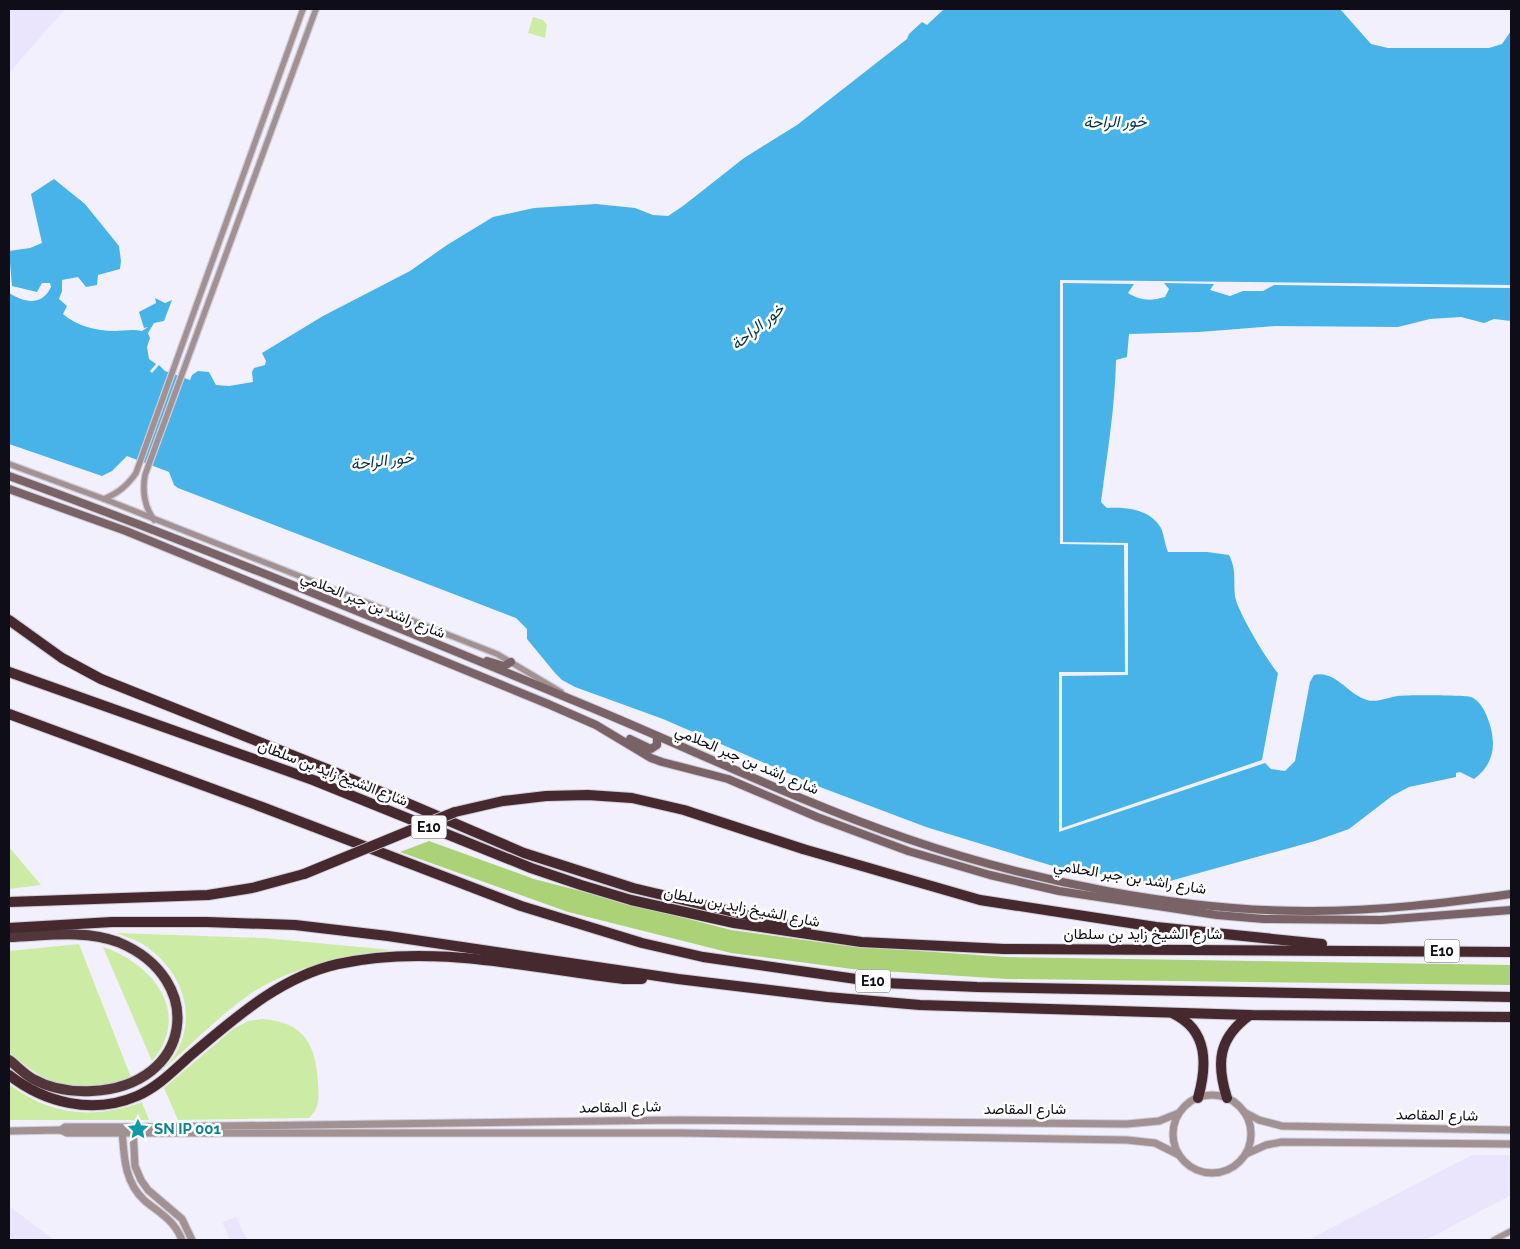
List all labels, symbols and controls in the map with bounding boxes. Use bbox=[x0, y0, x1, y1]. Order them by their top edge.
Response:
water label: خور الراحة bbox=[1083, 111, 1148, 133]
water label: خور الراحة bbox=[727, 298, 790, 355]
water label: خور الراحة bbox=[349, 447, 416, 475]
street label: شارع راشد بن جبر الحلامي bbox=[297, 568, 448, 646]
street label: شارع راشد بن جبر الحلامي bbox=[671, 722, 822, 802]
street label: شارع الشيخ زايد بن سلطان bbox=[255, 736, 410, 812]
road number: E10 bbox=[412, 816, 446, 839]
street label: شارع راشد بن جبر الحلامي bbox=[1052, 856, 1208, 902]
street label: شارع الشيخ زايد بن سلطان bbox=[662, 883, 822, 933]
street label: شارع الشيخ زايد بن سلطان bbox=[1064, 925, 1223, 945]
road number: E10 bbox=[1424, 939, 1460, 962]
road number: E10 bbox=[856, 969, 890, 992]
street label: شارع المقاصد bbox=[579, 1097, 662, 1119]
street label: شارع المقاصد bbox=[984, 1100, 1066, 1120]
street label: شارع المقاصد bbox=[1396, 1105, 1478, 1127]
place icon: SN IP 001 bbox=[125, 1116, 151, 1142]
place label: SN IP 001 bbox=[154, 1120, 221, 1138]

